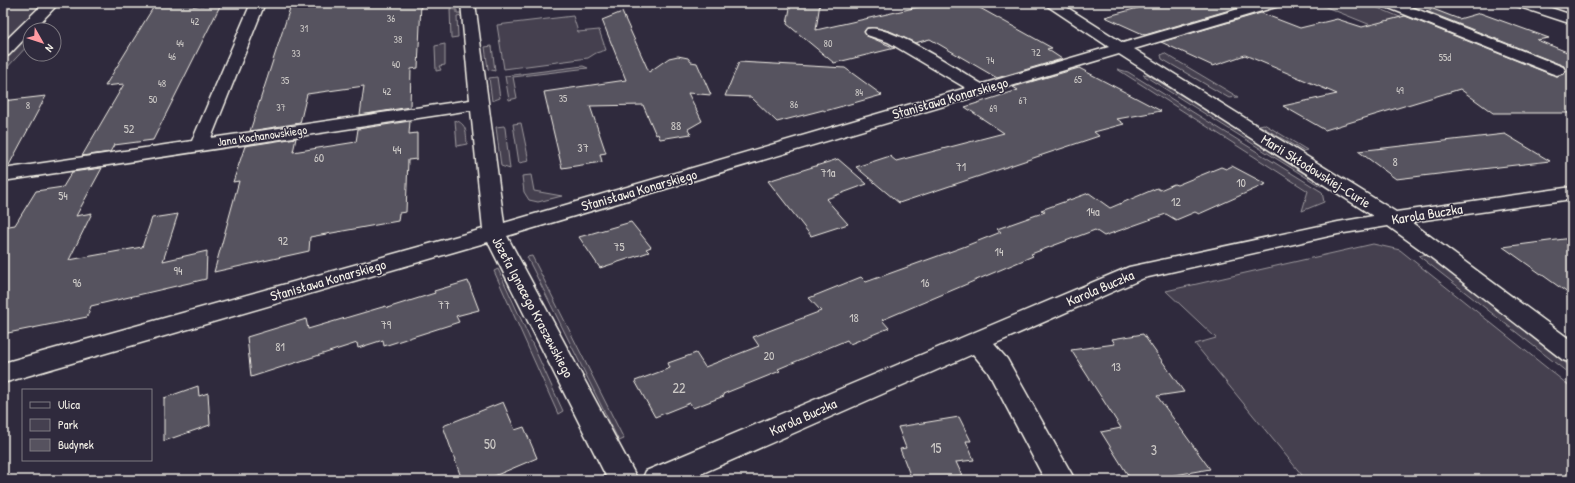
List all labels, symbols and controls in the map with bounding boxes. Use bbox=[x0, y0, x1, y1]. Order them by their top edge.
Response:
house number: 36 bbox=[387, 12, 395, 25]
house number: 42 bbox=[191, 15, 200, 28]
north arrow bbox=[22, 22, 62, 62]
house number: 31 bbox=[300, 22, 308, 35]
house number: 38 bbox=[394, 33, 402, 46]
house number: 44 bbox=[176, 37, 184, 50]
house number: 80 bbox=[824, 37, 833, 50]
text: N bbox=[42, 42, 57, 55]
house number: 72 bbox=[1031, 46, 1041, 59]
house number: 33 bbox=[292, 47, 301, 60]
house number: 46 bbox=[168, 50, 176, 63]
house number: 55d bbox=[1439, 51, 1451, 64]
house number: 74 bbox=[986, 54, 995, 67]
house number: 40 bbox=[392, 58, 401, 71]
street label: Stanisława Konarskiego bbox=[890, 72, 1011, 124]
house number: 65 bbox=[1074, 73, 1083, 86]
house number: 35 bbox=[281, 74, 290, 87]
house number: 48 bbox=[158, 77, 166, 90]
house number: 49 bbox=[1396, 84, 1404, 97]
house number: 42 bbox=[383, 85, 392, 98]
house number: 84 bbox=[855, 86, 863, 99]
house number: 35 bbox=[559, 92, 568, 105]
house number: 50 bbox=[149, 93, 158, 106]
house number: 67 bbox=[1019, 94, 1028, 107]
house number: 86 bbox=[790, 98, 798, 111]
house number: 8 bbox=[26, 99, 30, 112]
house number: 37 bbox=[276, 101, 286, 114]
house number: 69 bbox=[989, 102, 997, 115]
house number: 88 bbox=[671, 117, 681, 134]
house number: 52 bbox=[124, 120, 135, 137]
street label: Jana Kochanowskiego bbox=[216, 121, 308, 150]
street label: Marii Skłodowskiej-Curie bbox=[1257, 129, 1375, 213]
house number: 37 bbox=[577, 139, 589, 156]
house number: 44 bbox=[392, 141, 402, 158]
house number: 60 bbox=[314, 149, 324, 166]
house number: 8 bbox=[1392, 153, 1398, 170]
house number: 71 bbox=[956, 158, 966, 175]
street label: Stanisława Konarskiego bbox=[579, 164, 700, 216]
house number: 71a bbox=[820, 164, 836, 181]
house number: 10 bbox=[1236, 174, 1246, 191]
house number: 54 bbox=[58, 187, 68, 204]
house number: 12 bbox=[1171, 193, 1181, 210]
street label: Karola Buczka bbox=[1390, 198, 1464, 228]
house number: 14a bbox=[1086, 203, 1100, 220]
house number: 92 bbox=[278, 232, 288, 249]
street label: Józefa Ignacego Kraszewskiego bbox=[487, 233, 579, 381]
house number: 75 bbox=[613, 238, 625, 255]
house number: 14 bbox=[995, 243, 1004, 260]
street label: Stanisława Konarskiego bbox=[268, 254, 389, 306]
house number: 94 bbox=[174, 262, 183, 279]
street label: Karola Buczka bbox=[1063, 265, 1137, 310]
house number: 96 bbox=[72, 274, 82, 291]
house number: 16 bbox=[920, 274, 930, 291]
house number: 77 bbox=[438, 296, 450, 313]
house number: 18 bbox=[849, 309, 859, 326]
house number: 79 bbox=[381, 316, 392, 333]
house number: 81 bbox=[275, 338, 285, 355]
house number: 20 bbox=[764, 347, 775, 364]
house number: 13 bbox=[1111, 358, 1121, 375]
house number: 22 bbox=[672, 378, 686, 397]
legend bbox=[22, 389, 152, 461]
street label: Karola Buczka bbox=[766, 393, 840, 440]
text: Ulica bbox=[58, 396, 80, 413]
text: Park bbox=[58, 416, 78, 433]
house number: 50 bbox=[484, 434, 496, 453]
text: Budynek bbox=[58, 436, 94, 453]
house number: 15 bbox=[930, 438, 942, 457]
house number: 3 bbox=[1151, 440, 1157, 459]

